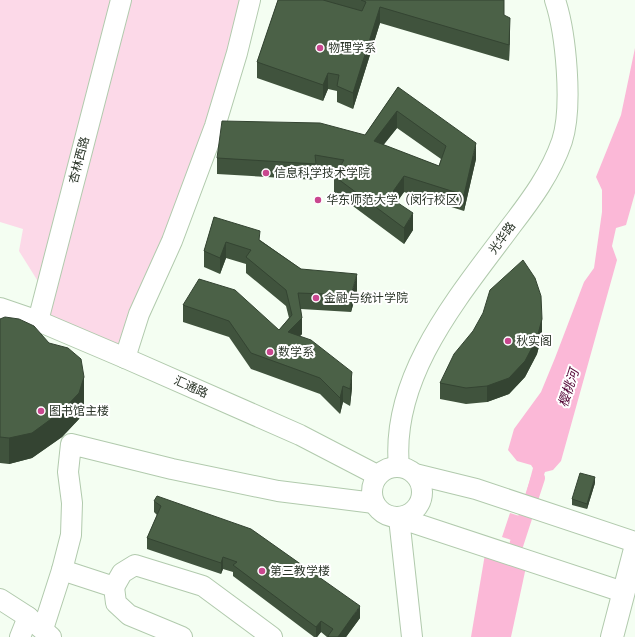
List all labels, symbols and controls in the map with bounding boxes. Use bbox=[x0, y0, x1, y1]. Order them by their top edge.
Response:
place label: 物理学系 bbox=[328, 40, 376, 55]
marker: 物理学系 bbox=[315, 43, 325, 53]
street label: 杏林西路 bbox=[65, 135, 92, 185]
place label: 信息科学技术学院 bbox=[274, 165, 370, 180]
marker: 信息科学技术学院 bbox=[261, 168, 271, 178]
place label: 华东师范大学（闵行校区） bbox=[326, 192, 470, 207]
marker: 华东师范大学（闵行校区） bbox=[313, 195, 323, 205]
street label: 光华路 bbox=[485, 219, 518, 257]
place label: 金融与统计学院 bbox=[324, 290, 408, 305]
marker: 金融与统计学院 bbox=[311, 293, 321, 303]
place label: 秋实阁 bbox=[516, 333, 552, 348]
marker: 秋实阁 bbox=[503, 336, 513, 346]
place label: 数学系 bbox=[278, 344, 314, 359]
marker: 数学系 bbox=[265, 347, 275, 357]
water label: 樱桃河 bbox=[554, 364, 584, 409]
street label: 汇通路 bbox=[172, 372, 211, 401]
place label: 图书馆主楼 bbox=[49, 403, 109, 418]
marker: 图书馆主楼 bbox=[36, 406, 46, 416]
place label: 第三教学楼 bbox=[270, 563, 330, 578]
marker: 第三教学楼 bbox=[257, 566, 267, 576]

